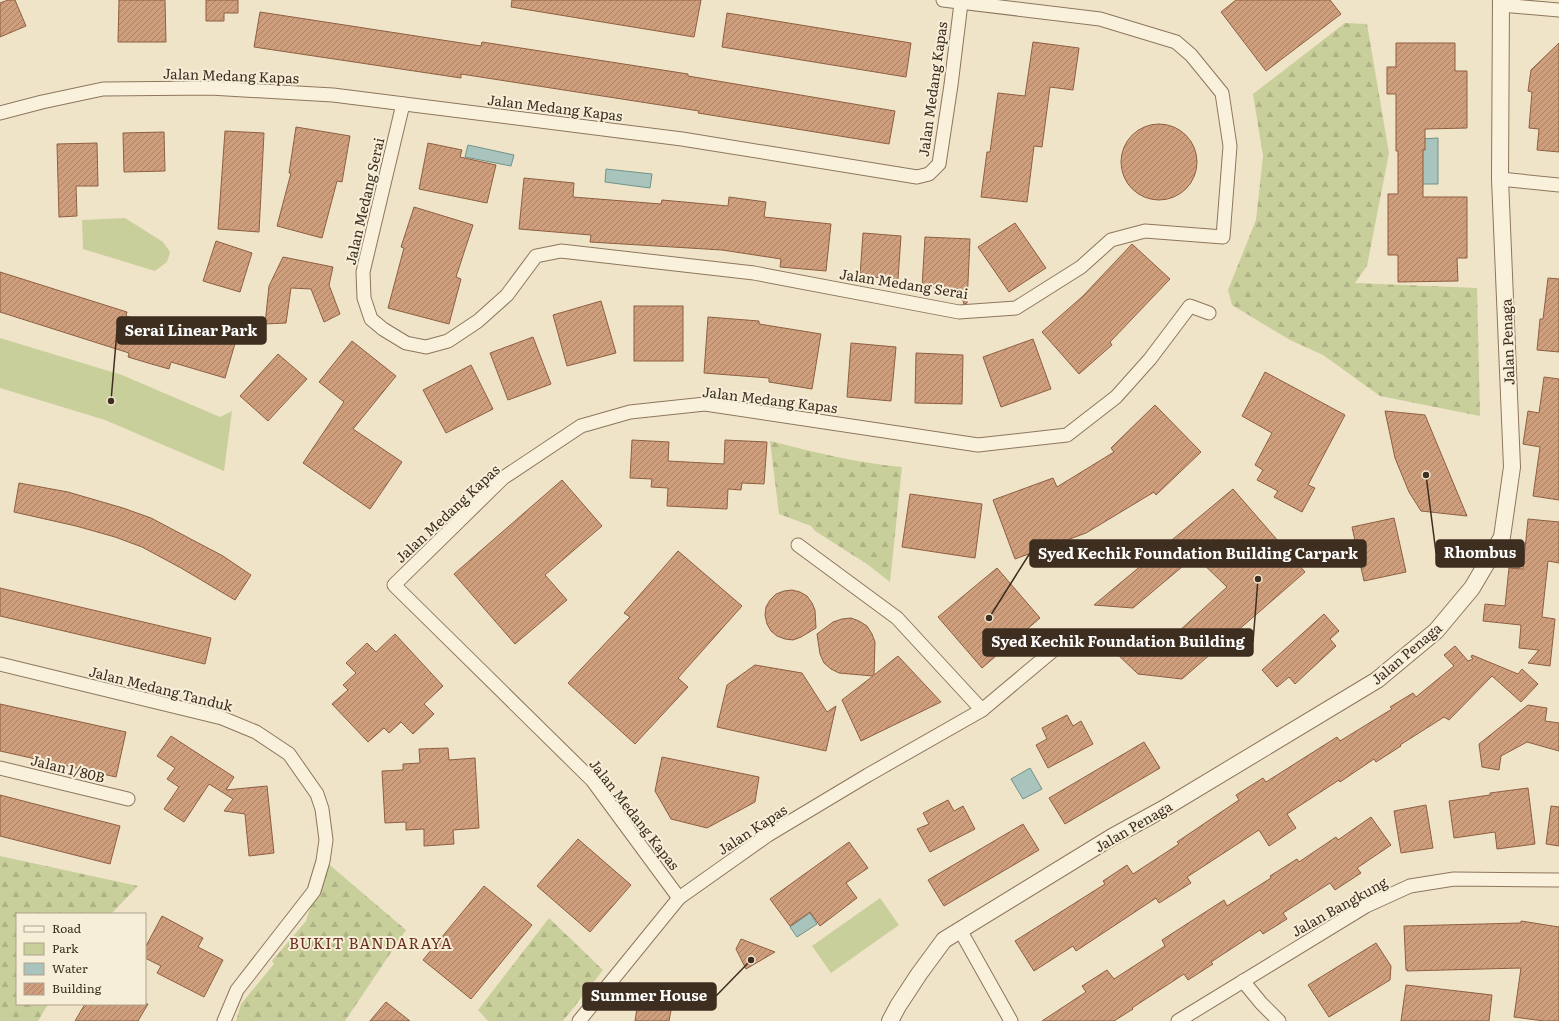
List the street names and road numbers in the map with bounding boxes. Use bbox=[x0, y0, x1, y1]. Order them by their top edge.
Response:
street label: Jalan Medang Kapas bbox=[913, 20, 951, 158]
street label: Jalan Medang Kapas bbox=[163, 63, 299, 87]
street label: Jalan Medang Kapas bbox=[486, 89, 624, 125]
street label: Jalan Medang Serai bbox=[340, 135, 388, 267]
street label: Jalan Medang Serai bbox=[838, 263, 970, 303]
street label: Jalan Penaga bbox=[1495, 298, 1519, 386]
street label: Jalan Medang Kapas bbox=[701, 381, 839, 417]
street label: Jalan Medang Kapas bbox=[390, 459, 504, 567]
street label: Jalan Penaga bbox=[1366, 617, 1446, 688]
street label: Jalan Medang Tanduk bbox=[87, 660, 235, 716]
street label: Jalan 1/80B bbox=[29, 749, 107, 787]
street label: Jalan Medang Kapas bbox=[585, 754, 685, 874]
street label: Jalan Penaga bbox=[1091, 795, 1176, 856]
street label: Jalan Kapas bbox=[713, 799, 791, 859]
street label: Jalan Bangkung bbox=[1287, 871, 1391, 941]

